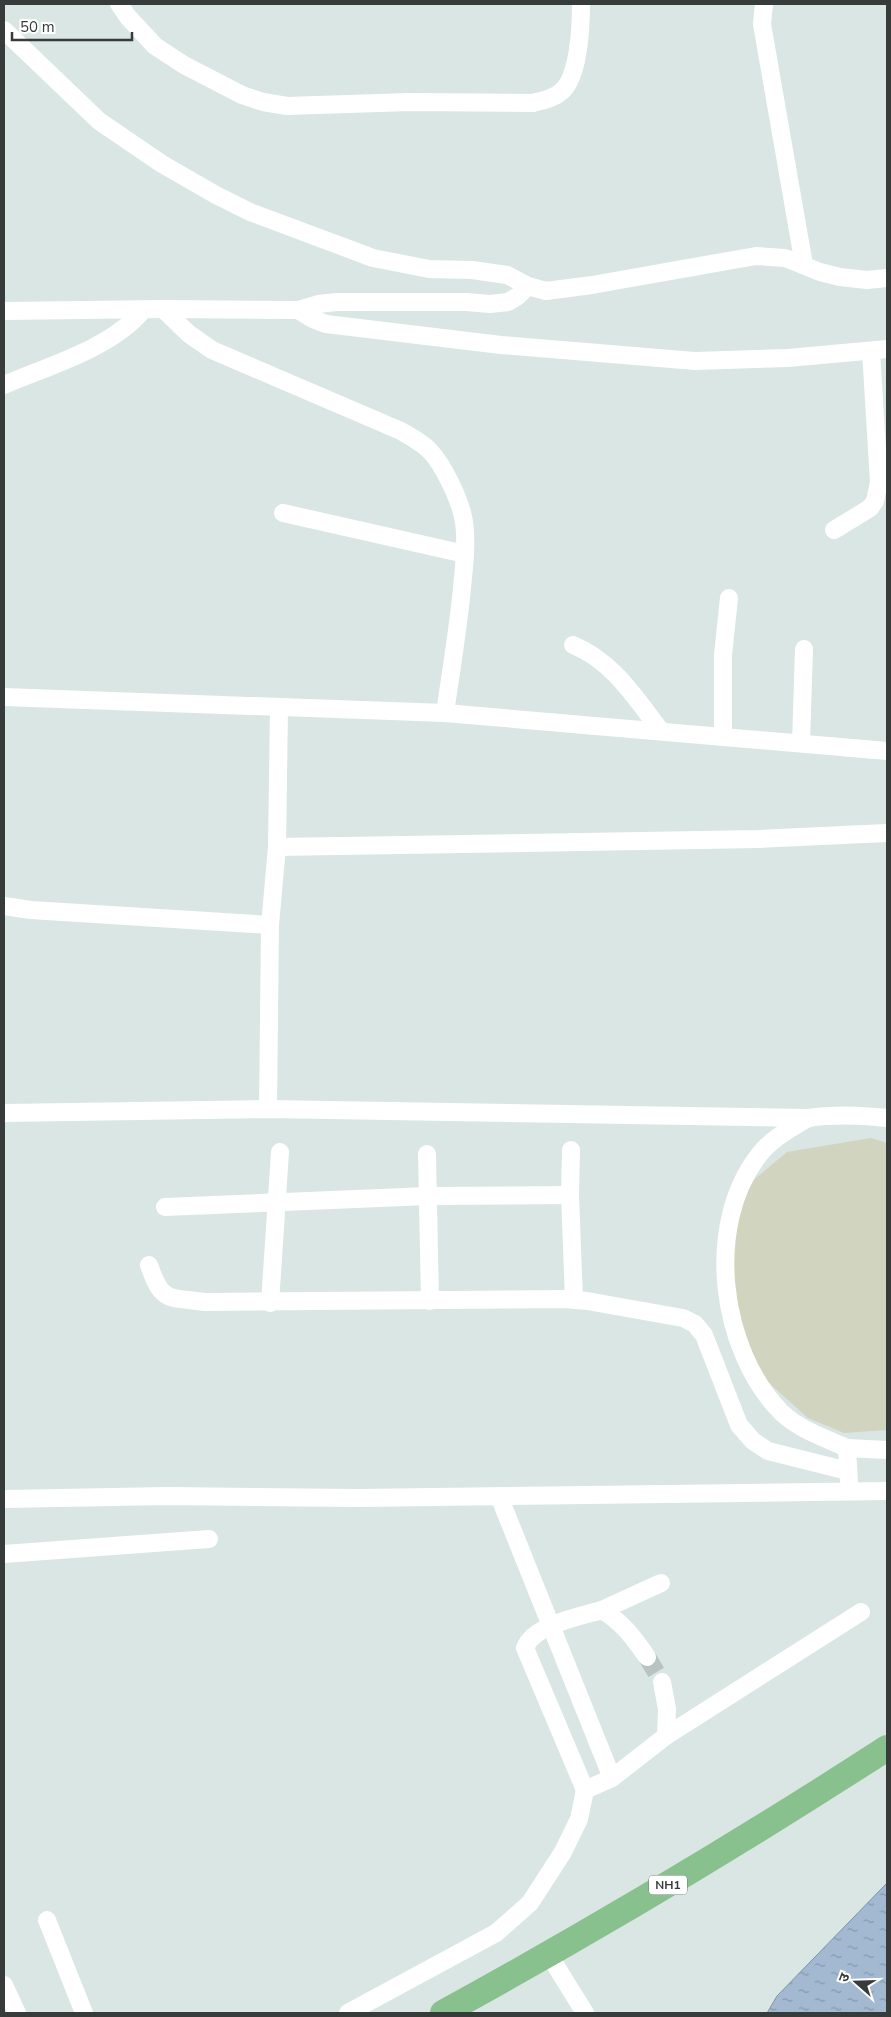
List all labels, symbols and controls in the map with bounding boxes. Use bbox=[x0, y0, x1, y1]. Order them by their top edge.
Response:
scale bar bbox=[12, 10, 132, 42]
text: 50 m bbox=[20, 17, 55, 37]
road number: NH1 bbox=[649, 1876, 687, 1894]
north arrow bbox=[831, 1957, 881, 2007]
text: उ bbox=[834, 1970, 855, 1985]

